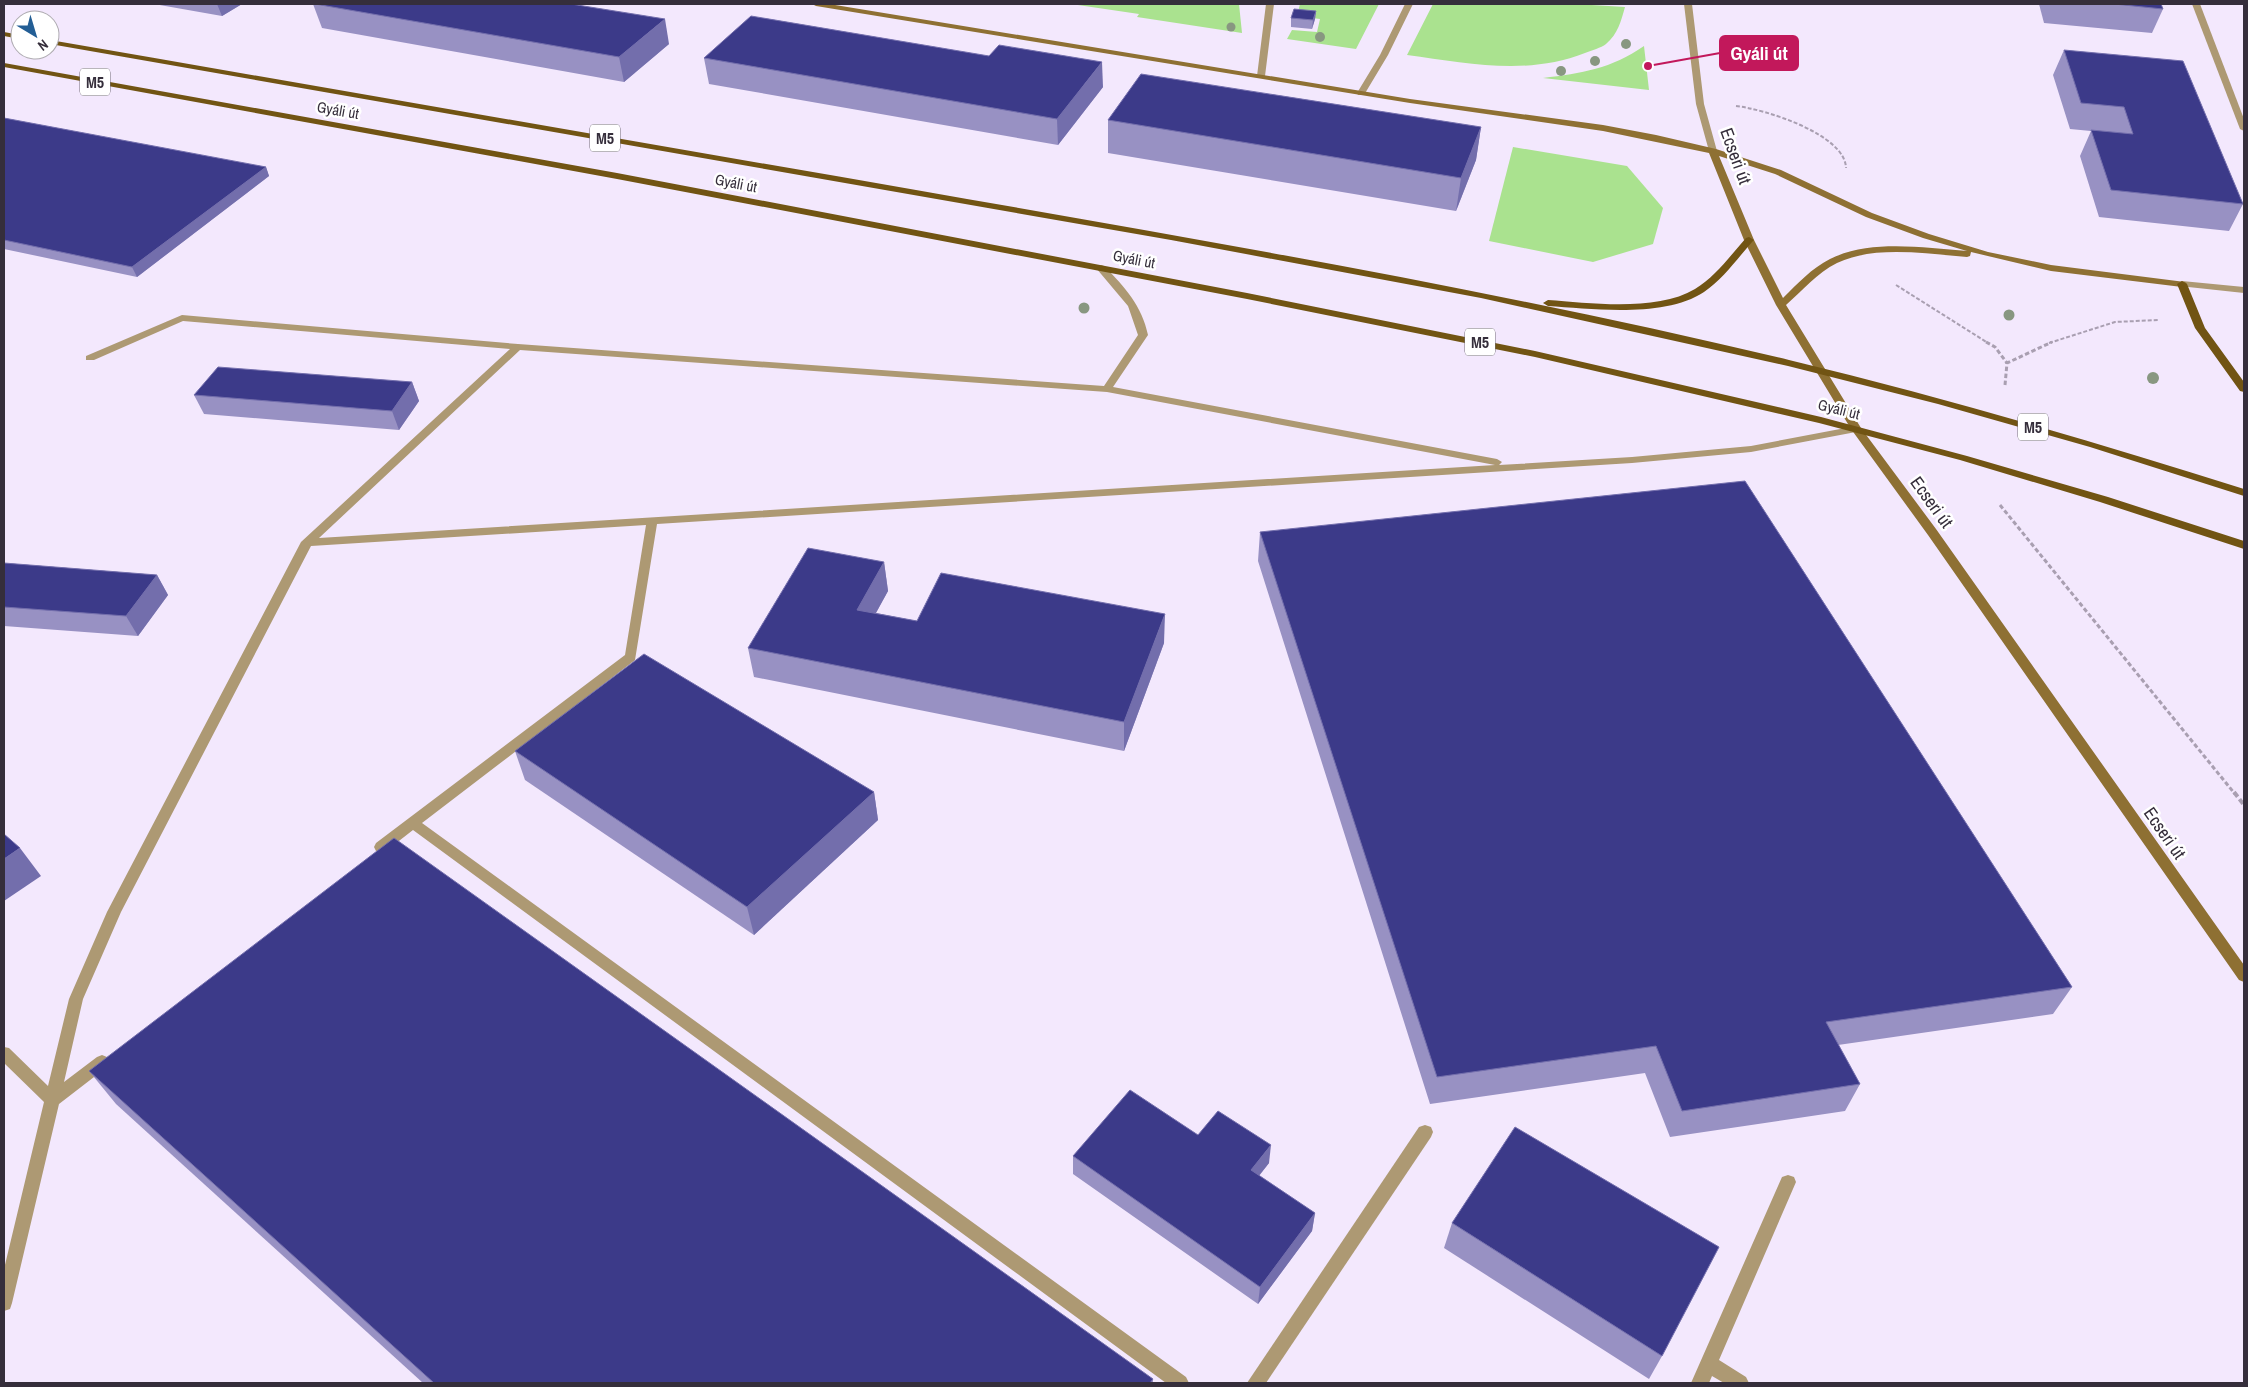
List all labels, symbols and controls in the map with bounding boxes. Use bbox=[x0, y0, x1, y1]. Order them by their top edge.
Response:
north arrow bbox=[10, 10, 60, 60]
text: N bbox=[34, 36, 52, 55]
callout: Gyáli út bbox=[1720, 36, 1798, 70]
text: Gyáli út bbox=[1730, 40, 1788, 66]
road number: M5 bbox=[80, 68, 110, 95]
street label: Gyáli út bbox=[315, 96, 361, 124]
street label: Ecseri út bbox=[1714, 124, 1758, 188]
road number: M5 bbox=[590, 125, 620, 152]
street label: Gyáli út bbox=[713, 169, 759, 197]
street label: Gyáli út bbox=[1111, 245, 1157, 273]
road number: M5 bbox=[1465, 328, 1495, 356]
street label: Gyáli út bbox=[1816, 394, 1863, 424]
road number: M5 bbox=[2018, 414, 2048, 441]
street label: Ecseri út bbox=[1905, 471, 1959, 533]
street label: Ecseri út bbox=[2138, 802, 2192, 864]

